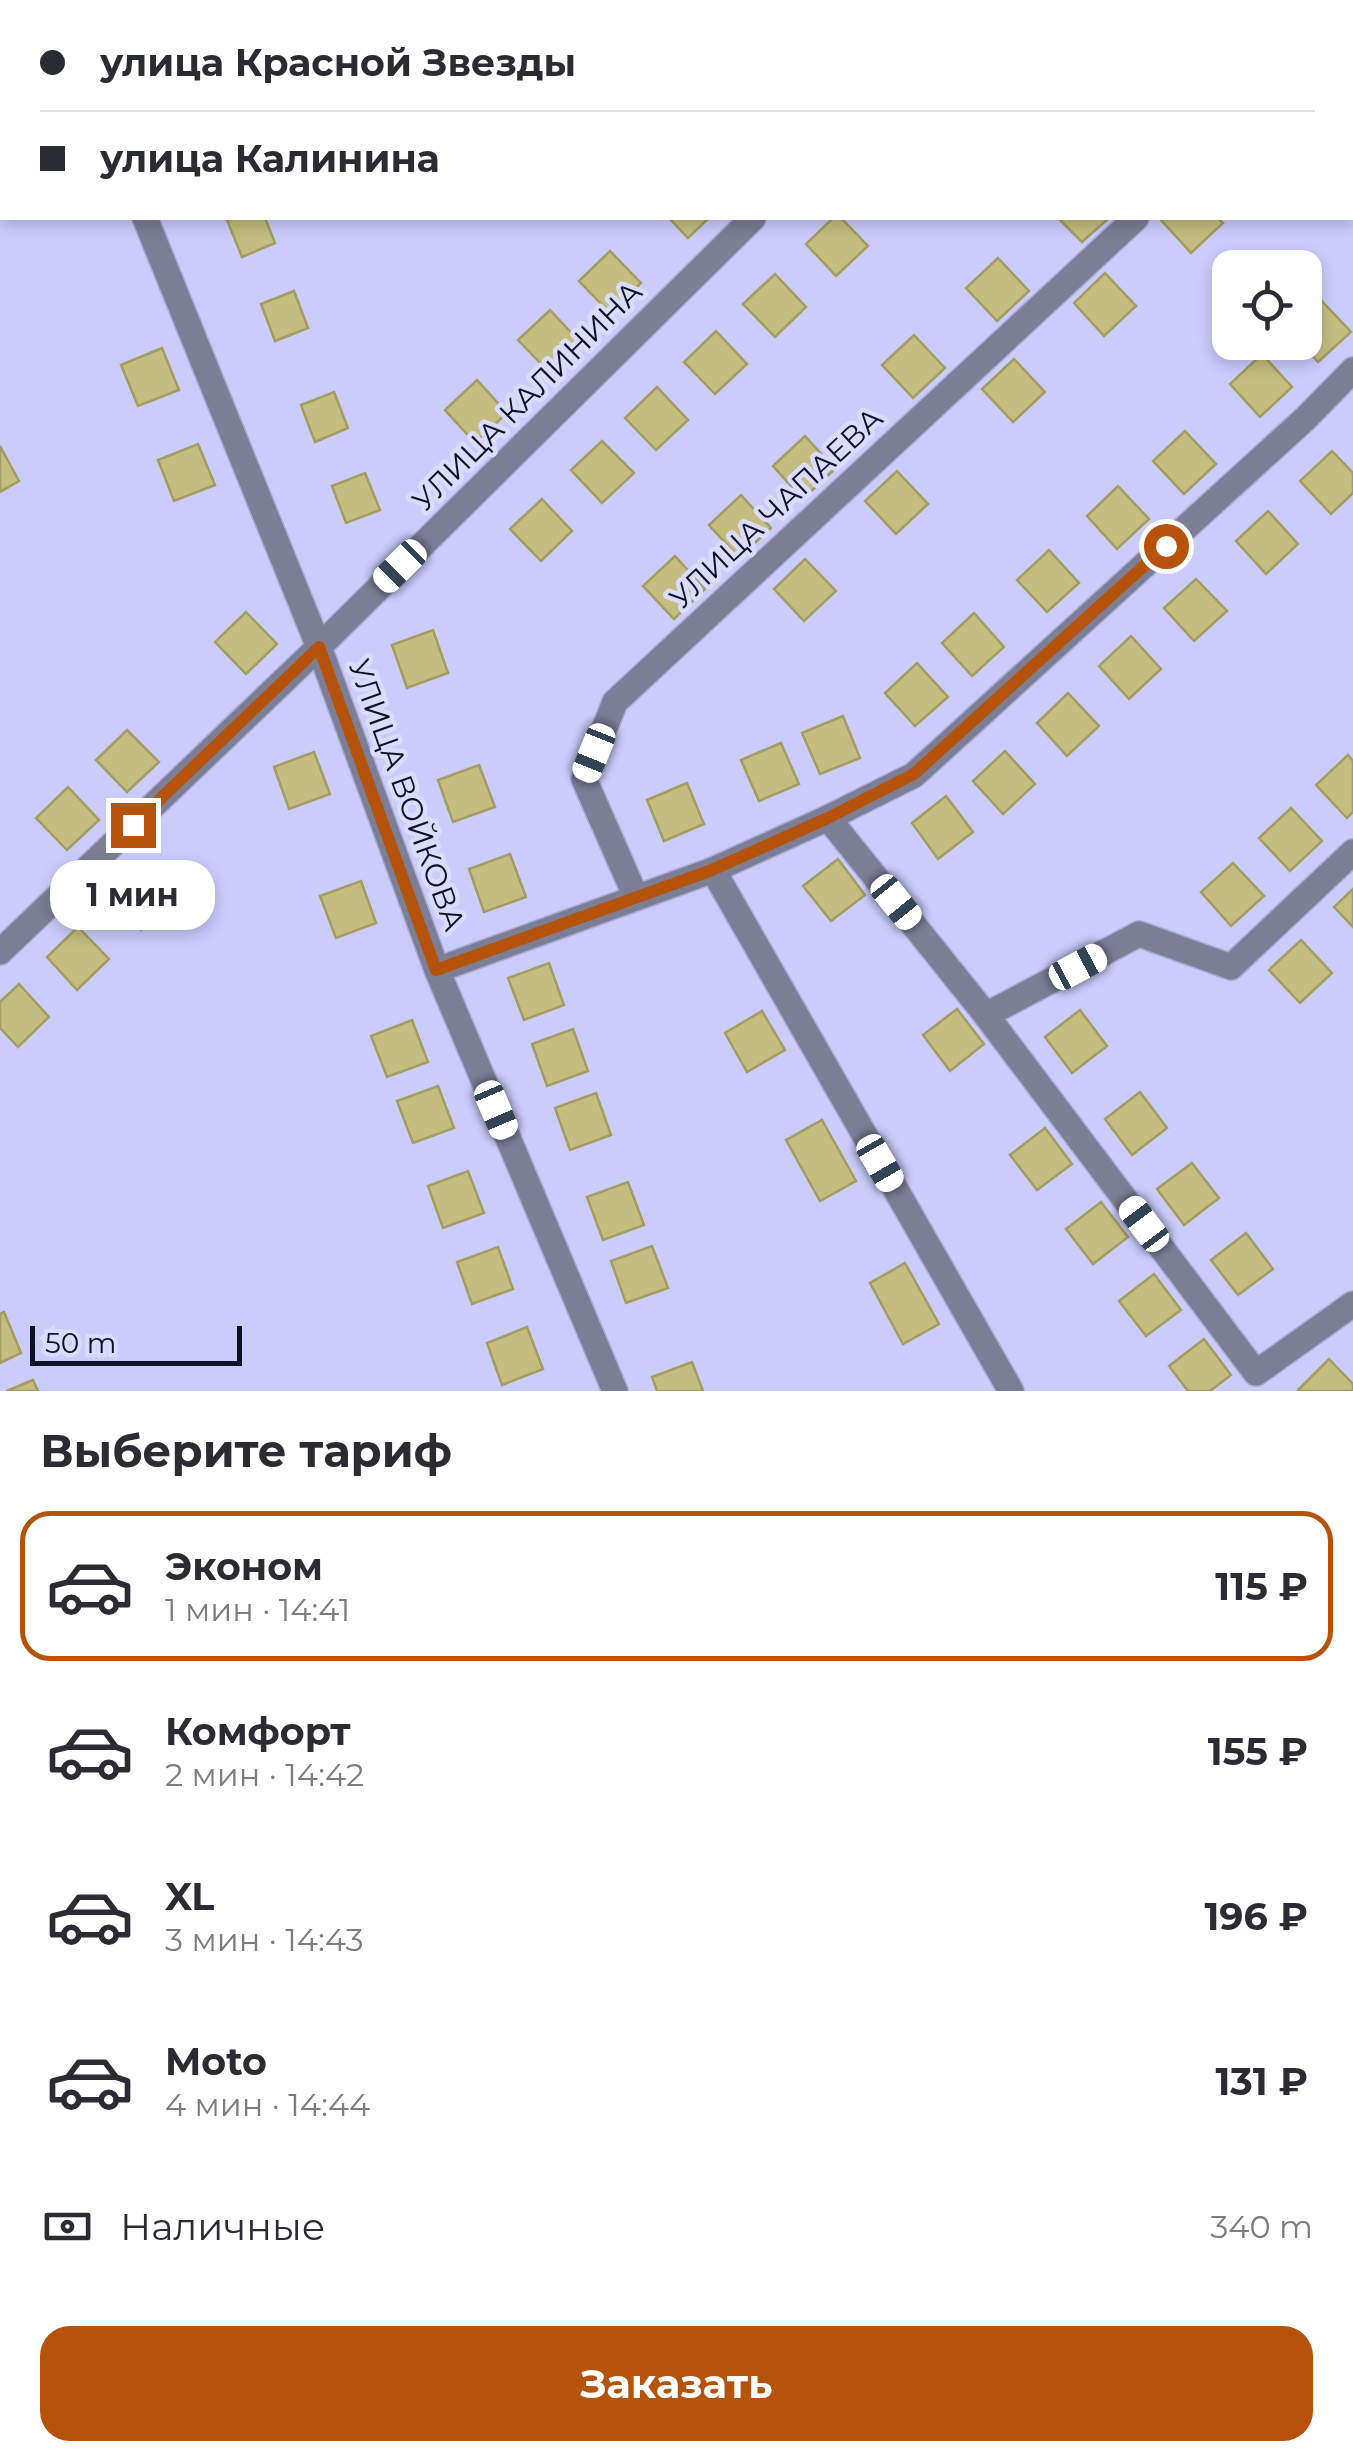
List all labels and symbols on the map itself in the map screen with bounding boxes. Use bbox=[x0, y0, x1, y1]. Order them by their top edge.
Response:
street label: УЛИЦА КАЛИНИНА bbox=[404, 273, 650, 519]
street label: УЛИЦА ЧАПАЕВА bbox=[662, 400, 890, 616]
route start bbox=[1144, 524, 1189, 569]
car bbox=[368, 534, 432, 598]
street label: УЛИЦА ВОЙКОВА bbox=[341, 654, 473, 936]
car bbox=[569, 720, 619, 786]
route end bbox=[111, 803, 156, 848]
callout: 1 мин bbox=[51, 860, 216, 930]
car bbox=[865, 869, 927, 935]
car bbox=[1044, 940, 1112, 994]
car bbox=[470, 1077, 522, 1143]
car bbox=[852, 1130, 908, 1196]
car bbox=[1114, 1191, 1174, 1257]
scale bar bbox=[30, 1321, 242, 1366]

